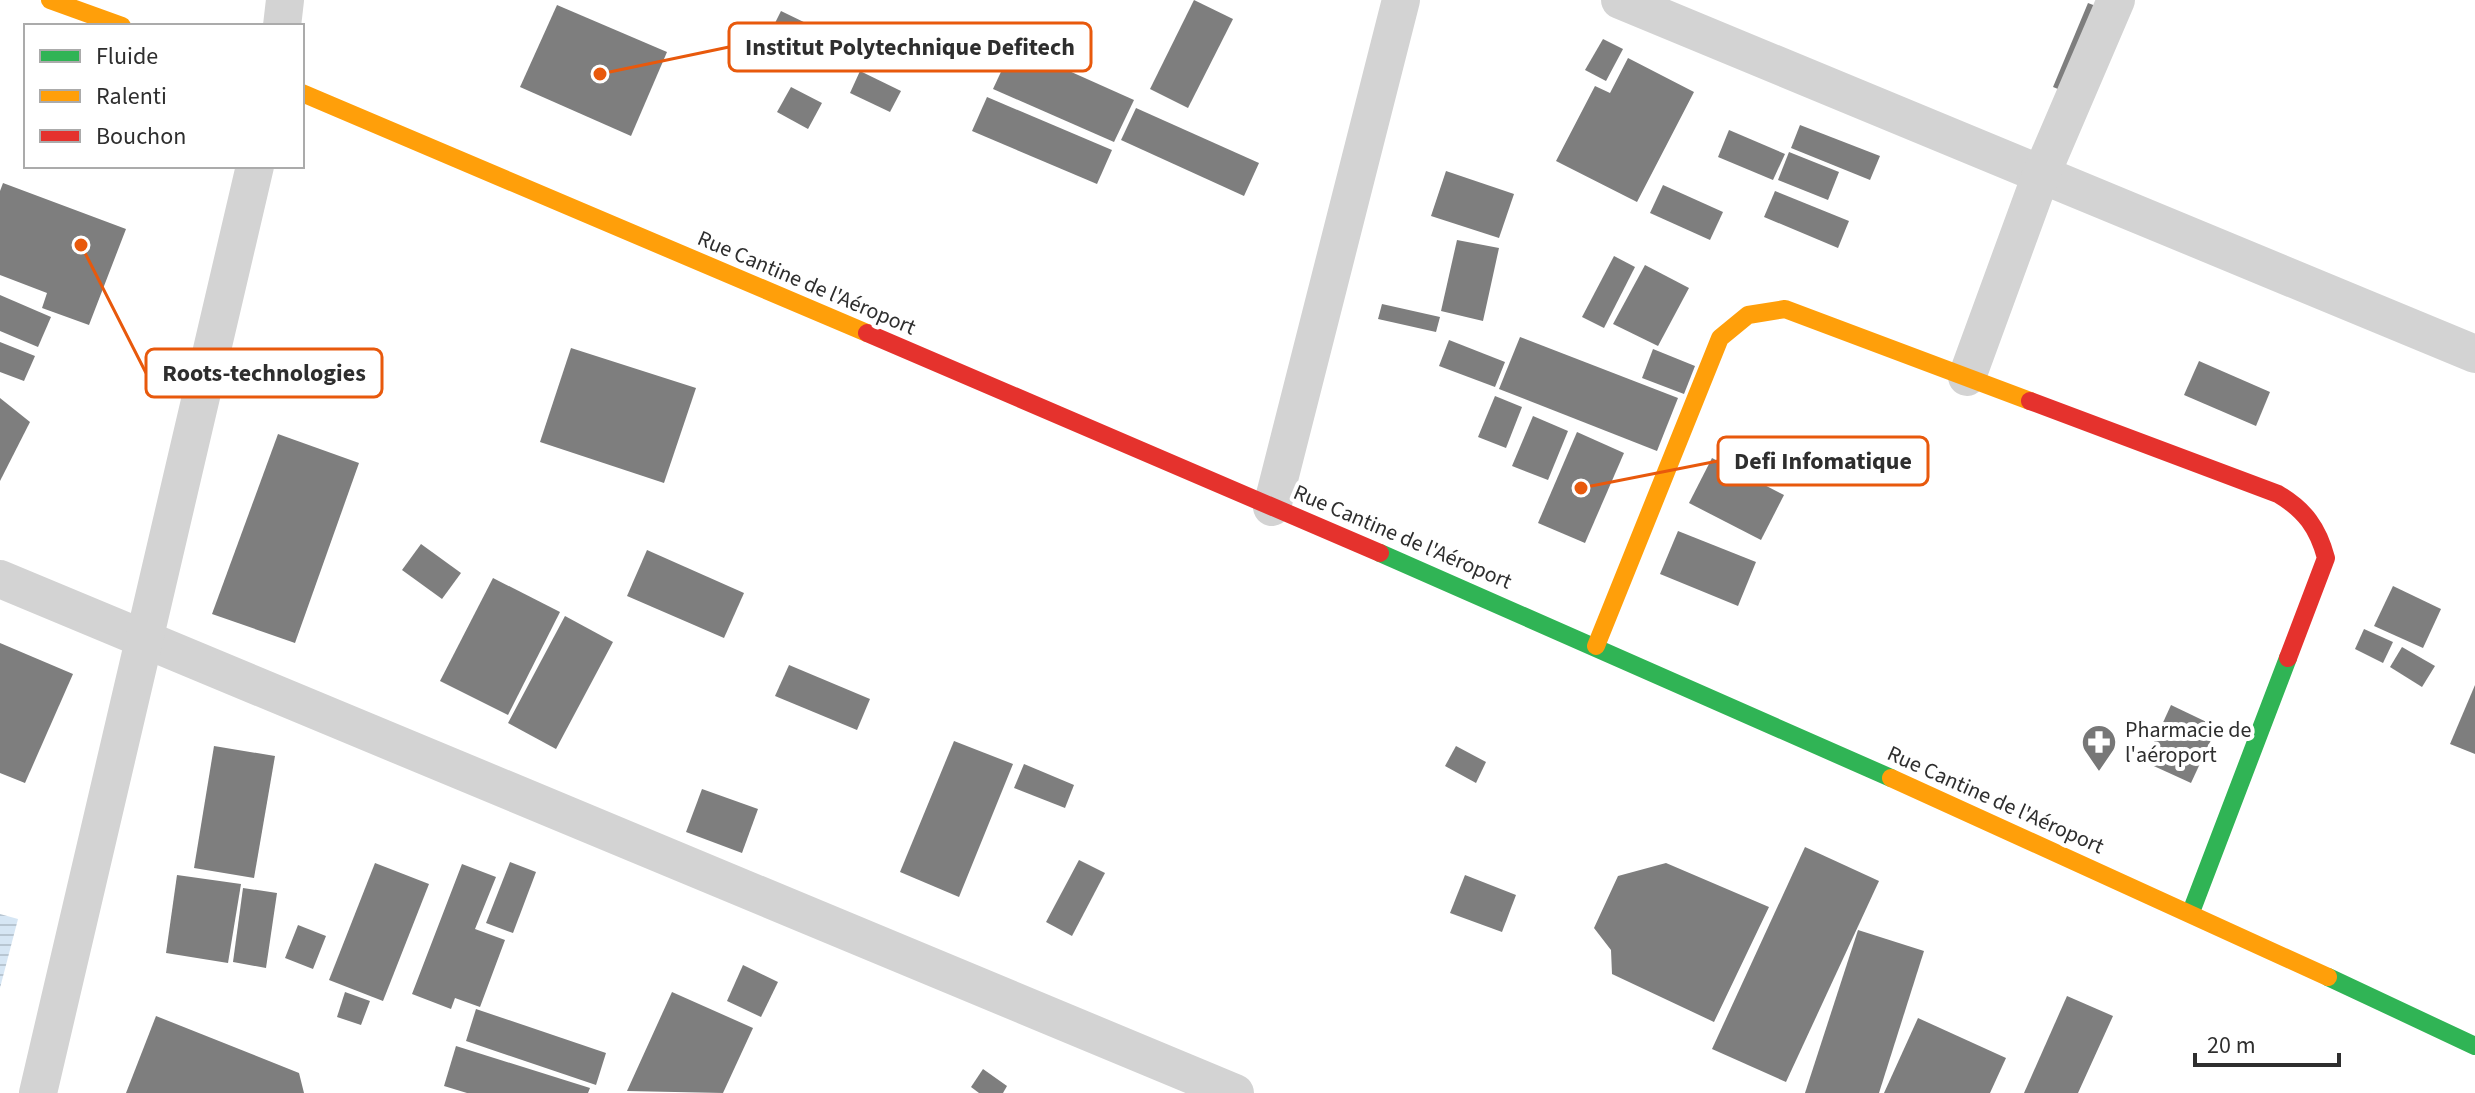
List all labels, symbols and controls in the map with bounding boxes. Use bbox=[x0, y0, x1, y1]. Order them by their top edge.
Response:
callout: Institut Polytechnique Defitech bbox=[729, 23, 1091, 71]
legend bbox=[24, 24, 304, 168]
text: Institut Polytechnique Defitech bbox=[745, 30, 1075, 65]
text: Fluide bbox=[96, 39, 158, 74]
text: Ralenti bbox=[96, 79, 167, 114]
text: Bouchon bbox=[96, 119, 186, 154]
street label: Rue Cantine de l'Aéroport bbox=[692, 222, 921, 344]
callout: Roots-technologies bbox=[146, 349, 382, 397]
text: Roots-technologies bbox=[162, 356, 366, 391]
callout: Defi Infomatique bbox=[1718, 437, 1928, 485]
text: Defi Infomatique bbox=[1734, 444, 1912, 479]
street label: Rue Cantine de l'Aéroport bbox=[1288, 476, 1517, 598]
place label: Pharmacie de l'aéroport bbox=[2125, 714, 2251, 771]
pharmacy icon: Pharmacie de l'aéroport bbox=[2080, 723, 2118, 773]
street label: Rue Cantine de l'Aéroport bbox=[1882, 738, 2110, 862]
scale bar bbox=[2195, 1017, 2339, 1067]
text: 20 m bbox=[2207, 1028, 2256, 1063]

